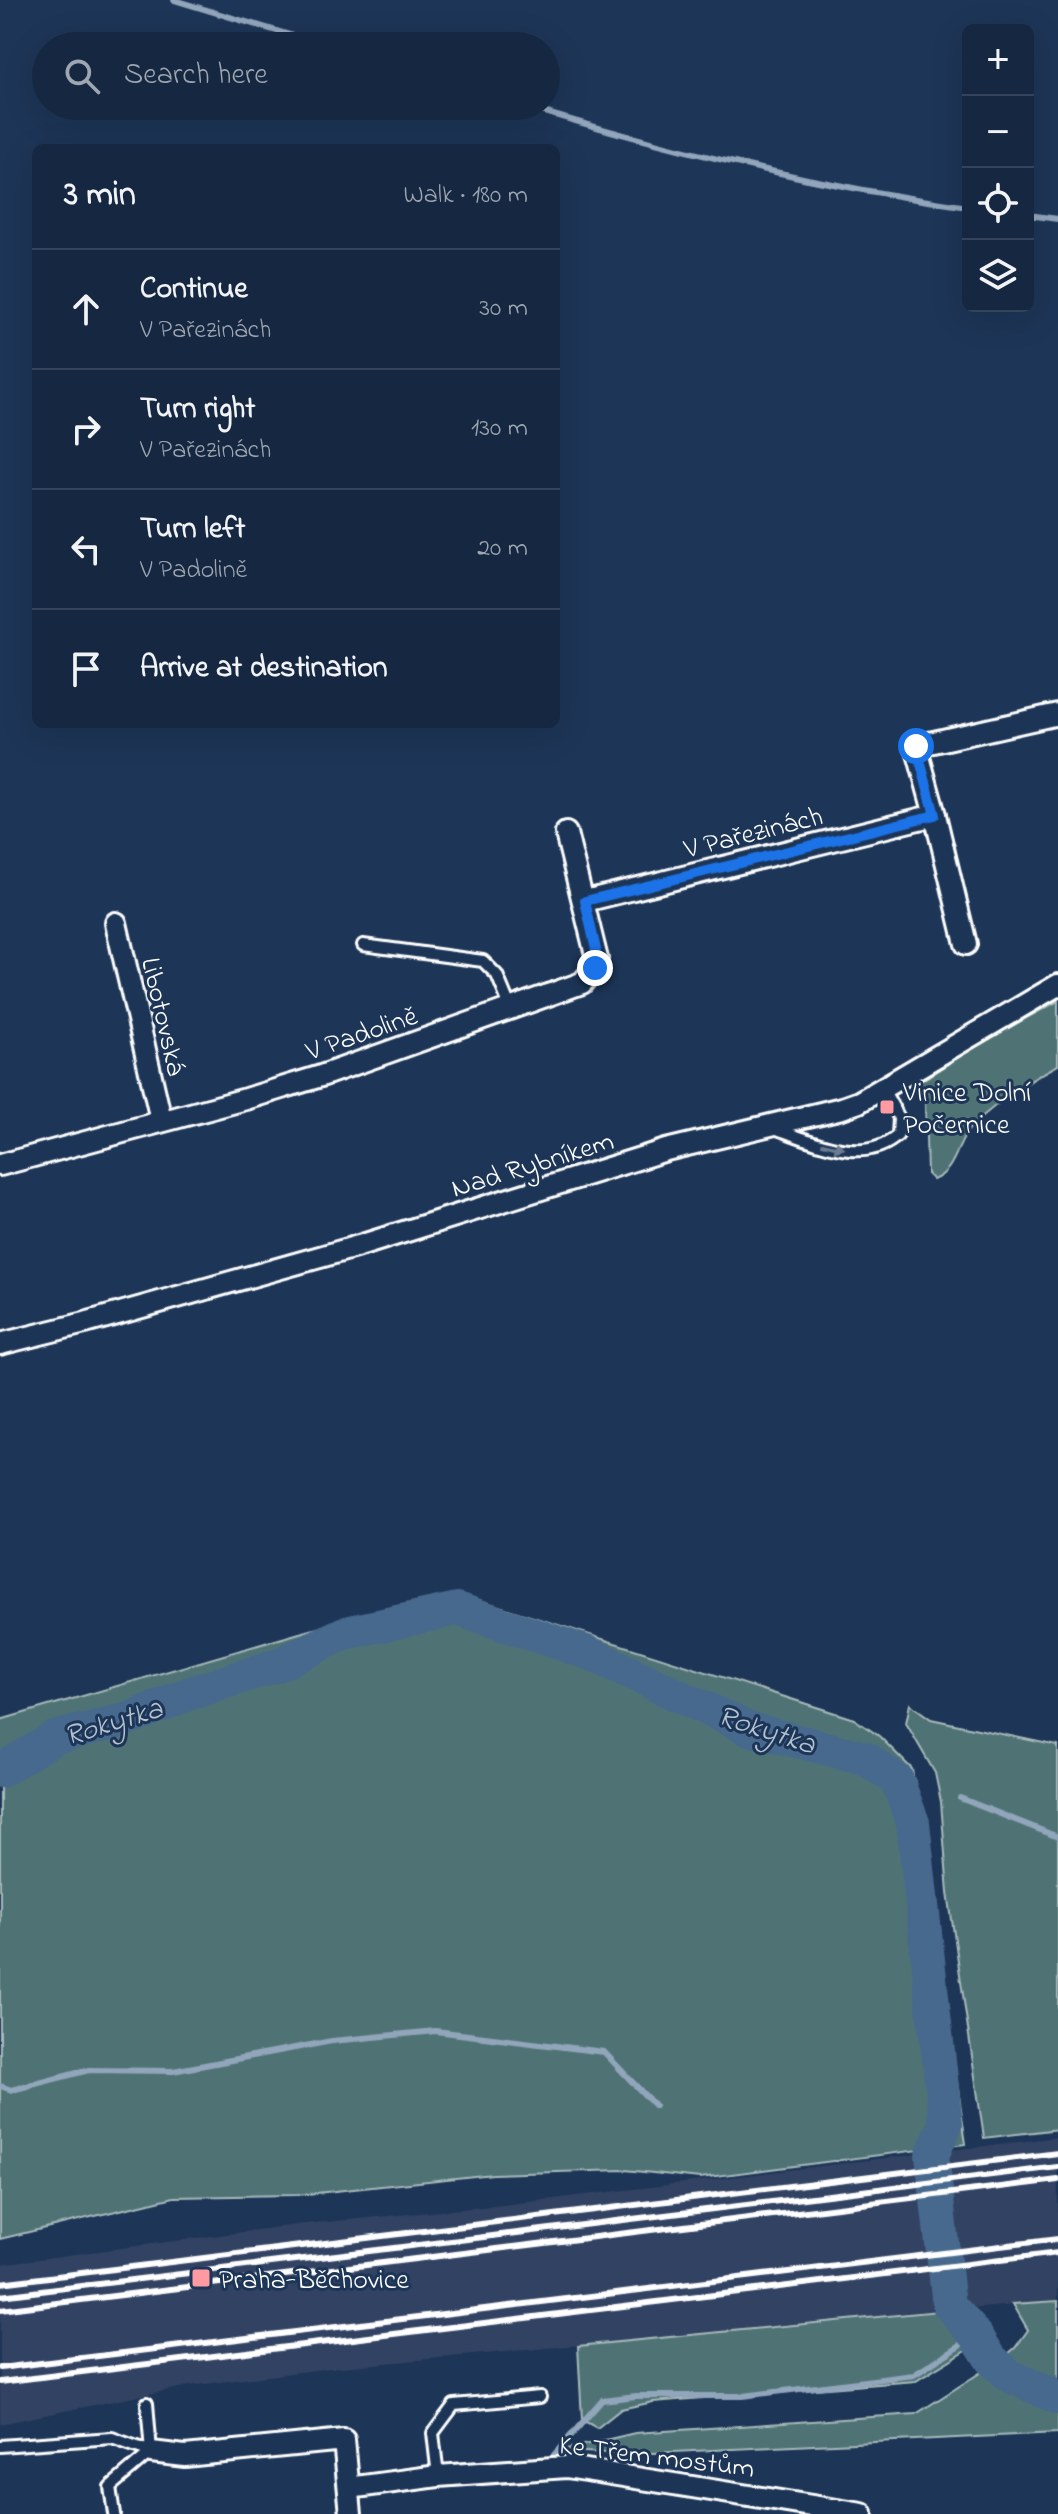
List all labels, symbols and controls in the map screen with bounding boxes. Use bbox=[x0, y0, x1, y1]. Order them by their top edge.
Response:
map controls bbox=[962, 24, 1034, 312]
button: + bbox=[962, 24, 1034, 96]
search box bbox=[32, 32, 560, 120]
icon: search bbox=[60, 54, 104, 98]
text: Search here bbox=[124, 54, 268, 98]
button: − bbox=[962, 96, 1034, 168]
button: locate bbox=[962, 168, 1034, 240]
text: 3 min bbox=[64, 171, 136, 221]
text: Walk · 180 m bbox=[404, 177, 528, 215]
button: layers bbox=[962, 240, 1034, 312]
text: Continue bbox=[140, 268, 248, 312]
icon: ahead bbox=[64, 287, 108, 331]
text: 30 m bbox=[479, 290, 528, 328]
text: V Pařezinách bbox=[140, 312, 271, 350]
text: Turn right bbox=[140, 388, 255, 432]
icon: right bbox=[64, 407, 108, 451]
text: 130 m bbox=[471, 410, 528, 448]
text: V Pařezinách bbox=[140, 432, 271, 470]
text: Turn left bbox=[140, 508, 245, 552]
icon: left bbox=[64, 527, 108, 571]
text: 20 m bbox=[477, 530, 528, 568]
text: V Padolině bbox=[140, 552, 247, 590]
icon: arrive bbox=[64, 647, 108, 691]
text: Arrive at destination bbox=[140, 647, 388, 691]
route start bbox=[898, 728, 934, 764]
street label: V Pařezinách bbox=[679, 797, 827, 872]
route end bbox=[577, 950, 613, 986]
street label: Libotovská bbox=[128, 954, 195, 1080]
street label: V Padolině bbox=[300, 997, 424, 1074]
place label: Vinice Dolní Počernice bbox=[902, 1074, 1031, 1147]
marker: Vinice Dolní Počernice bbox=[878, 1098, 896, 1116]
street label: Nad Rybníkem bbox=[447, 1122, 619, 1211]
one-way arrow bbox=[820, 1140, 845, 1153]
water label: Rokytka bbox=[59, 1688, 169, 1760]
water label: Rokytka bbox=[711, 1695, 821, 1769]
place label: Praha-Běchovice bbox=[219, 2261, 409, 2302]
marker: Praha-Běchovice bbox=[190, 2267, 212, 2289]
street label: Ke Třem mostům bbox=[556, 2426, 757, 2491]

